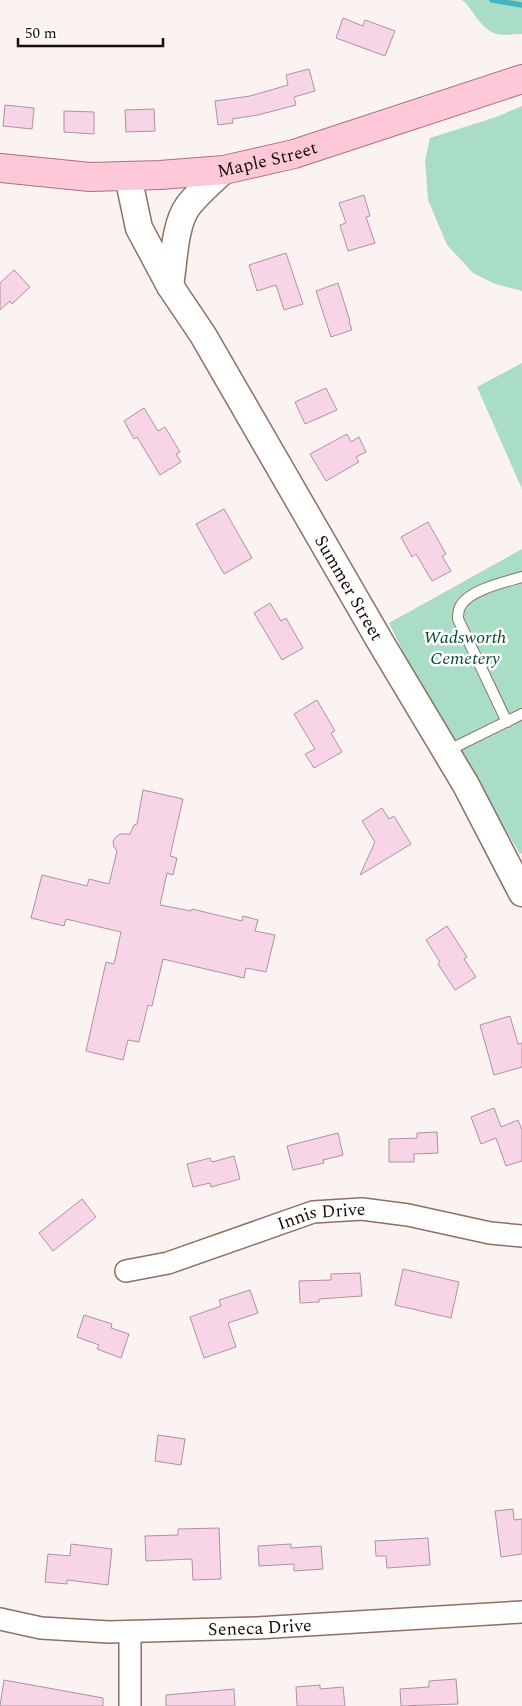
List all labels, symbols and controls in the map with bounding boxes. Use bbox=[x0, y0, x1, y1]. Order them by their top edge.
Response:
scale bar bbox=[18, 15, 162, 47]
text: 50 m bbox=[25, 22, 57, 45]
street label: Maple Street bbox=[214, 134, 321, 185]
street label: Summer Street bbox=[308, 530, 390, 646]
park label: Wadsworth Cemetery bbox=[424, 624, 506, 672]
street label: Innis Drive bbox=[273, 1195, 366, 1237]
street label: Seneca Drive bbox=[208, 1611, 313, 1643]

